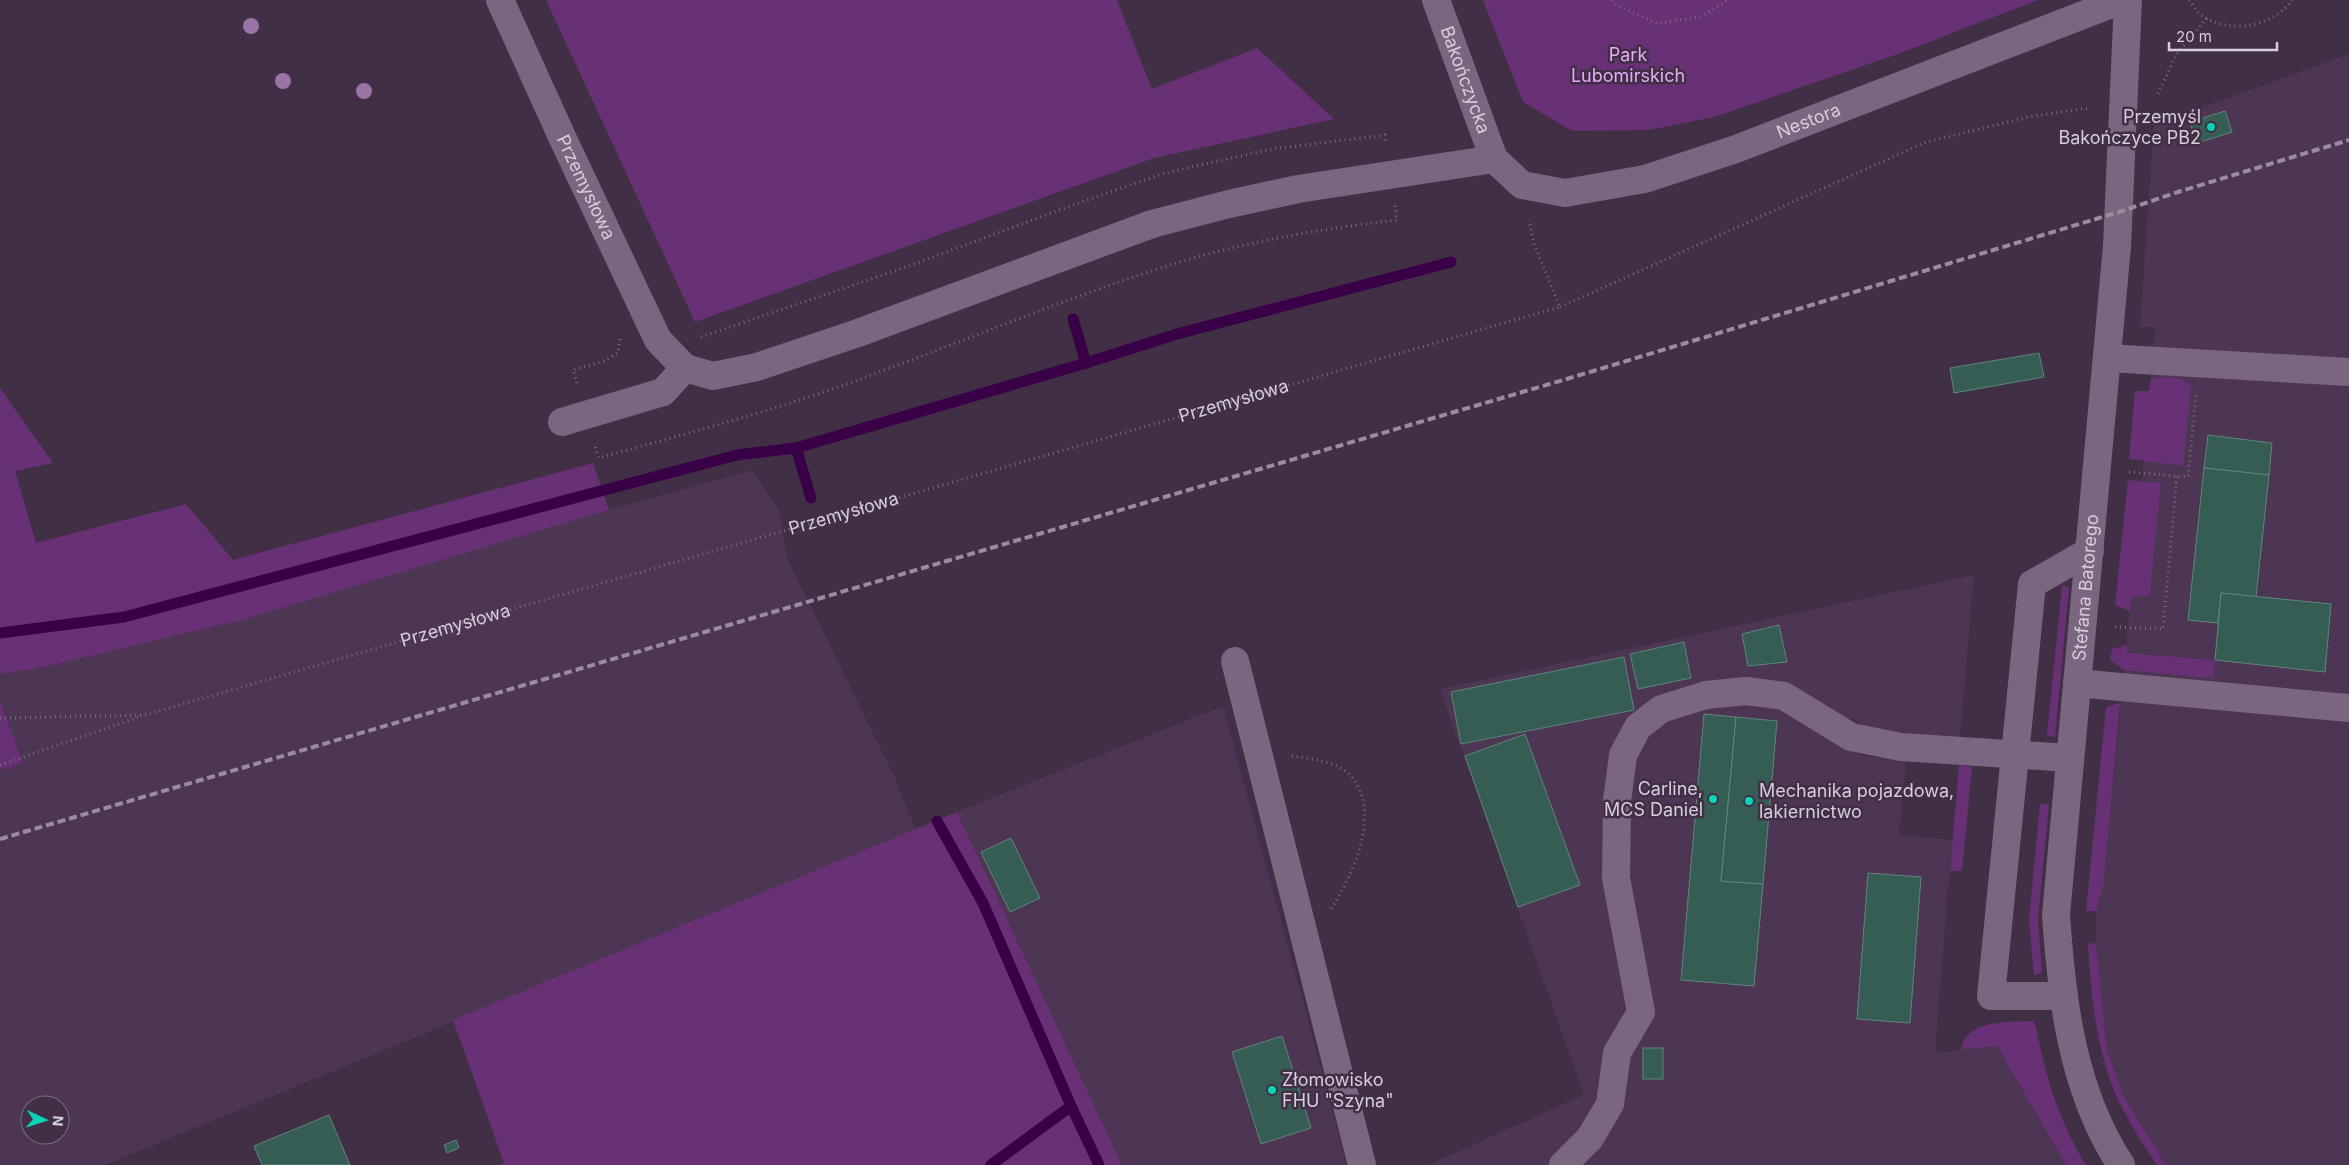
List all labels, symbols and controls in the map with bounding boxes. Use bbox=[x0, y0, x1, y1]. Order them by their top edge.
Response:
scale bar bbox=[2169, 20, 2276, 52]
street label: Bakończycka bbox=[1436, 23, 1495, 136]
text: 20 m bbox=[2176, 27, 2212, 46]
park label: Park Lubomirskich bbox=[1571, 44, 1685, 86]
street label: Nestora bbox=[1773, 99, 1843, 142]
place label: Przemyśl Bakończyce PB2 bbox=[2058, 106, 2201, 148]
marker: Przemyśl Bakończyce PB2 bbox=[2205, 121, 2217, 133]
street label: Przemysłowa bbox=[553, 131, 620, 243]
street label: Przemysłowa bbox=[1176, 375, 1291, 426]
street label: Przemysłowa bbox=[786, 487, 901, 539]
street label: Stefana Batorego bbox=[2068, 513, 2102, 662]
street label: Przemysłowa bbox=[398, 599, 513, 651]
place label: Carline, MCS Daniel bbox=[1604, 778, 1703, 820]
place label: Mechanika pojazdowa, lakiernictwo bbox=[1759, 780, 1954, 822]
marker: Carline, MCS Daniel bbox=[1707, 793, 1719, 805]
marker: Mechanika pojazdowa, lakiernictwo bbox=[1743, 795, 1755, 807]
place label: Złomowisko FHU "Szyna" bbox=[1282, 1069, 1394, 1111]
marker: Złomowisko FHU "Szyna" bbox=[1266, 1084, 1278, 1096]
north arrow bbox=[20, 1095, 70, 1145]
text: N bbox=[50, 1115, 67, 1127]

